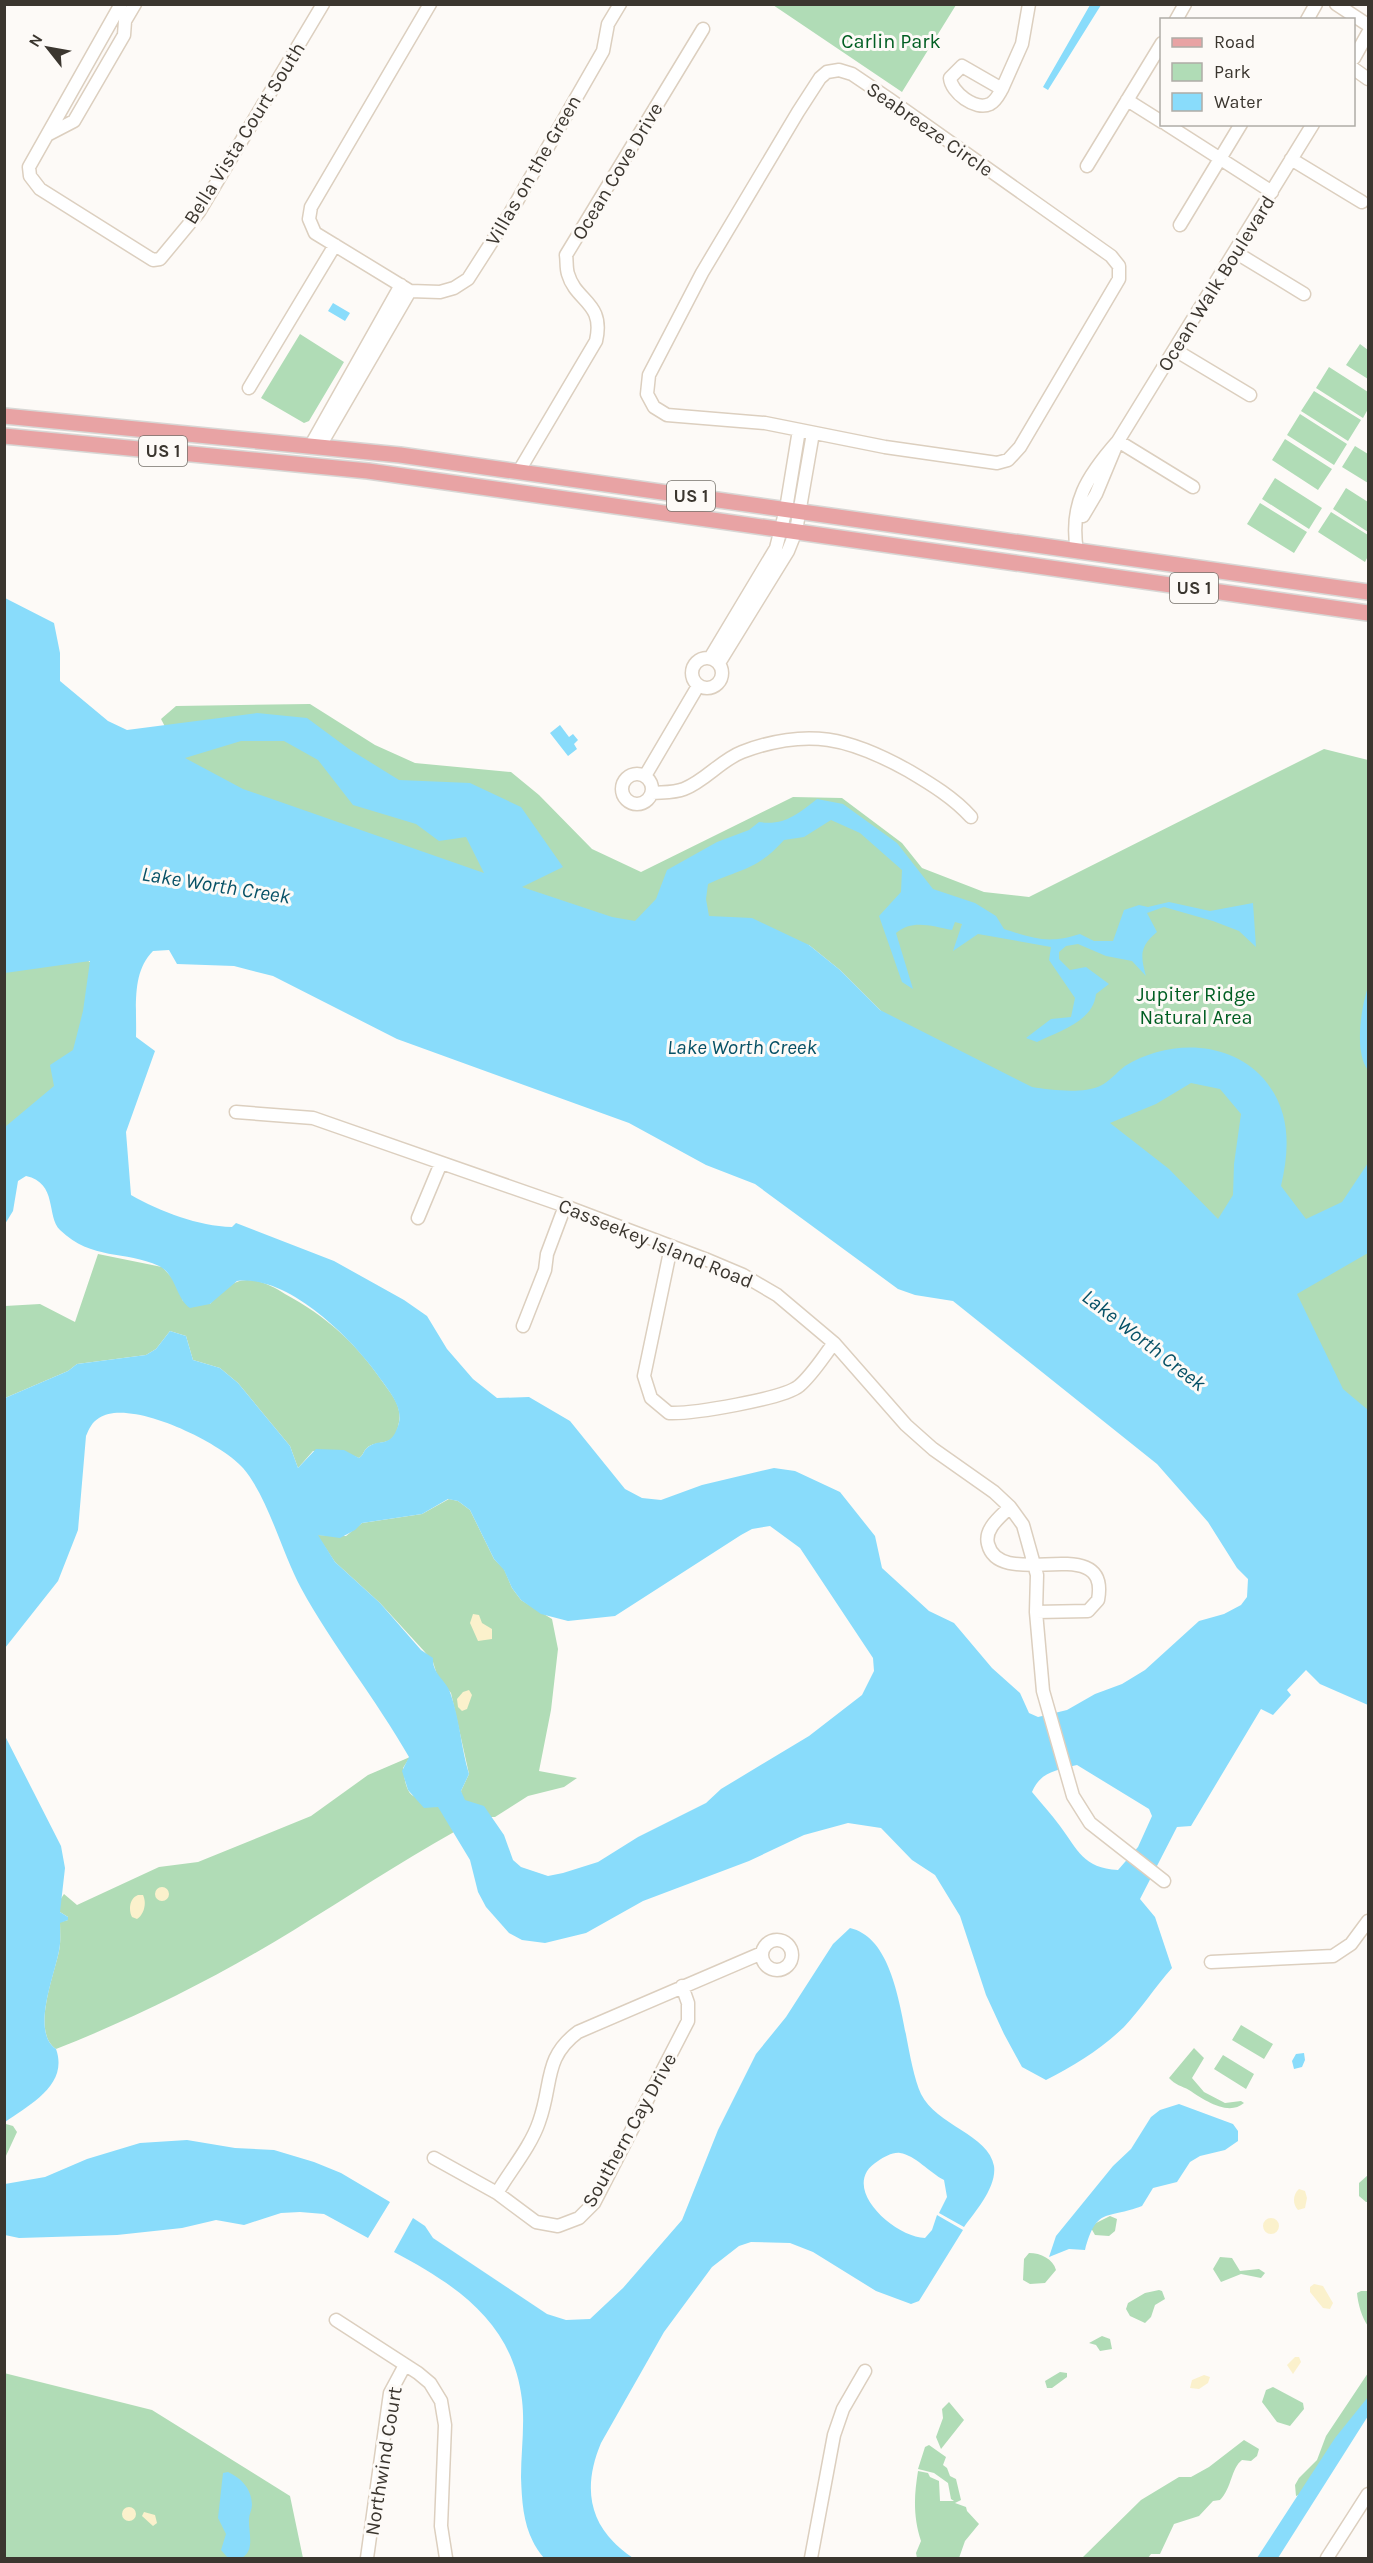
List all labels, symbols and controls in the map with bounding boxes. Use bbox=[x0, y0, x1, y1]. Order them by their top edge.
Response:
north arrow bbox=[18, 18, 78, 78]
legend bbox=[1160, 18, 1355, 126]
park label: Carlin Park bbox=[841, 30, 941, 53]
text: N bbox=[24, 31, 47, 50]
text: Road bbox=[1214, 31, 1255, 53]
street label: Bella Vista Court South bbox=[179, 38, 310, 228]
text: Park bbox=[1214, 61, 1251, 83]
street label: Seabreeze Circle bbox=[862, 77, 997, 182]
street label: Villas on the Green bbox=[481, 91, 586, 250]
text: Water bbox=[1214, 91, 1262, 113]
street label: Ocean Cove Drive bbox=[567, 98, 668, 244]
street label: Ocean Walk Boulevard bbox=[1153, 191, 1280, 375]
road number: US 1 bbox=[139, 436, 187, 466]
road number: US 1 bbox=[667, 481, 715, 511]
road number: US 1 bbox=[1170, 573, 1218, 603]
water label: Lake Worth Creek bbox=[140, 861, 292, 909]
park label: Jupiter Ridge Natural Area bbox=[1136, 983, 1256, 1029]
water label: Lake Worth Creek bbox=[667, 1035, 817, 1059]
street label: Casseekey Island Road bbox=[555, 1194, 756, 1293]
water label: Lake Worth Creek bbox=[1077, 1284, 1211, 1396]
street label: Southern Cay Drive bbox=[577, 2049, 681, 2212]
street label: Northwind Court bbox=[360, 2384, 407, 2537]

